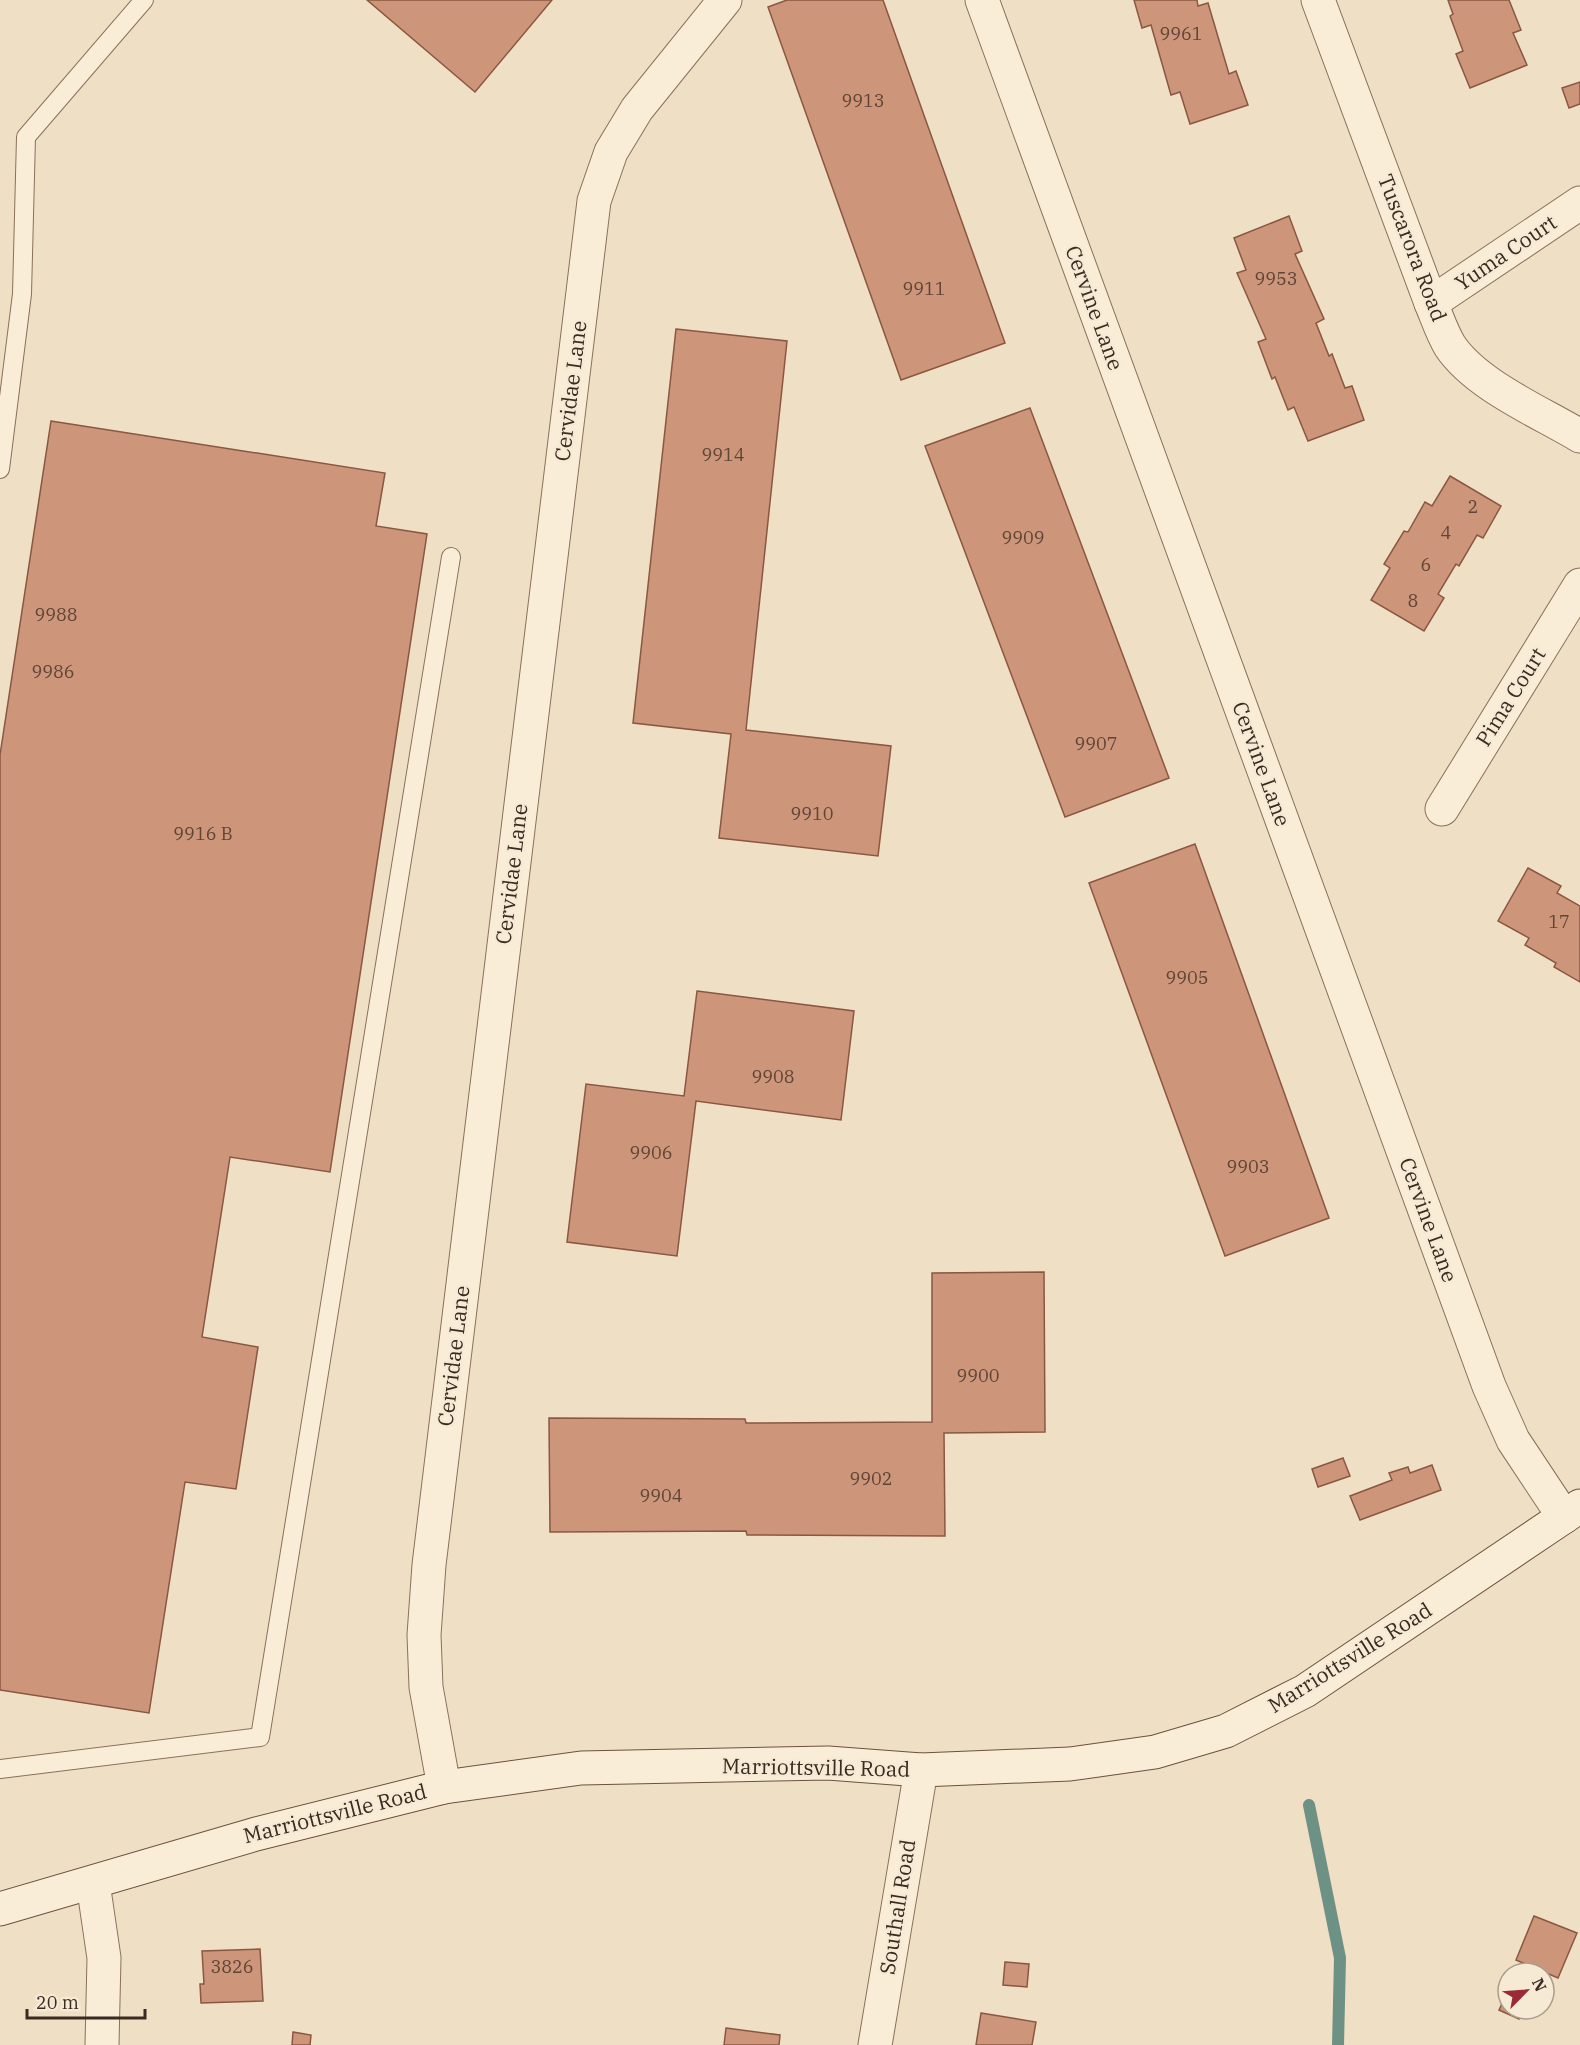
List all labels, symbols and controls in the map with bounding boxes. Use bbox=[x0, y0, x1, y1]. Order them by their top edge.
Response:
house number: 9961 bbox=[1159, 22, 1203, 45]
house number: 9913 bbox=[841, 89, 885, 112]
street label: Tuscarora Road bbox=[1372, 170, 1454, 326]
street label: Yuma Court bbox=[1449, 208, 1562, 296]
street label: Cervine Lane bbox=[1059, 242, 1130, 374]
house number: 9953 bbox=[1254, 267, 1298, 290]
house number: 9911 bbox=[902, 277, 946, 300]
street label: Cervidae Lane bbox=[547, 319, 593, 463]
house number: 9914 bbox=[701, 443, 745, 466]
house number: 2 bbox=[1468, 495, 1478, 518]
house number: 4 bbox=[1441, 521, 1451, 544]
house number: 9909 bbox=[1001, 526, 1045, 549]
house number: 6 bbox=[1421, 553, 1431, 576]
house number: 8 bbox=[1408, 589, 1418, 612]
house number: 9988 bbox=[34, 603, 78, 626]
street label: Pima Court bbox=[1469, 642, 1552, 751]
house number: 9986 bbox=[31, 660, 75, 683]
street label: Cervine Lane bbox=[1226, 698, 1297, 830]
house number: 9907 bbox=[1074, 732, 1118, 755]
street label: Cervidae Lane bbox=[488, 802, 534, 946]
house number: 9910 bbox=[790, 802, 834, 825]
house number: 9916 B bbox=[173, 822, 233, 845]
house number: 17 bbox=[1548, 910, 1570, 933]
house number: 9905 bbox=[1165, 966, 1209, 989]
house number: 9908 bbox=[751, 1065, 795, 1088]
house number: 9906 bbox=[629, 1141, 673, 1164]
street label: Cervine Lane bbox=[1393, 1154, 1464, 1286]
house number: 9903 bbox=[1226, 1155, 1270, 1178]
street label: Cervidae Lane bbox=[430, 1284, 476, 1428]
house number: 9900 bbox=[956, 1364, 1000, 1387]
house number: 9902 bbox=[849, 1467, 893, 1490]
house number: 9904 bbox=[639, 1484, 683, 1507]
street label: Marriottsville Road bbox=[1262, 1595, 1437, 1719]
street label: Marriottsville Road bbox=[722, 1751, 911, 1783]
street label: Marriottsville Road bbox=[240, 1777, 430, 1849]
street label: Southall Road bbox=[872, 1837, 922, 1977]
house number: 3826 bbox=[210, 1955, 254, 1978]
north arrow bbox=[1496, 1961, 1556, 2021]
text: N bbox=[1528, 1975, 1551, 1995]
scale bar bbox=[27, 1982, 146, 2020]
text: 20 m bbox=[36, 1991, 79, 2014]

